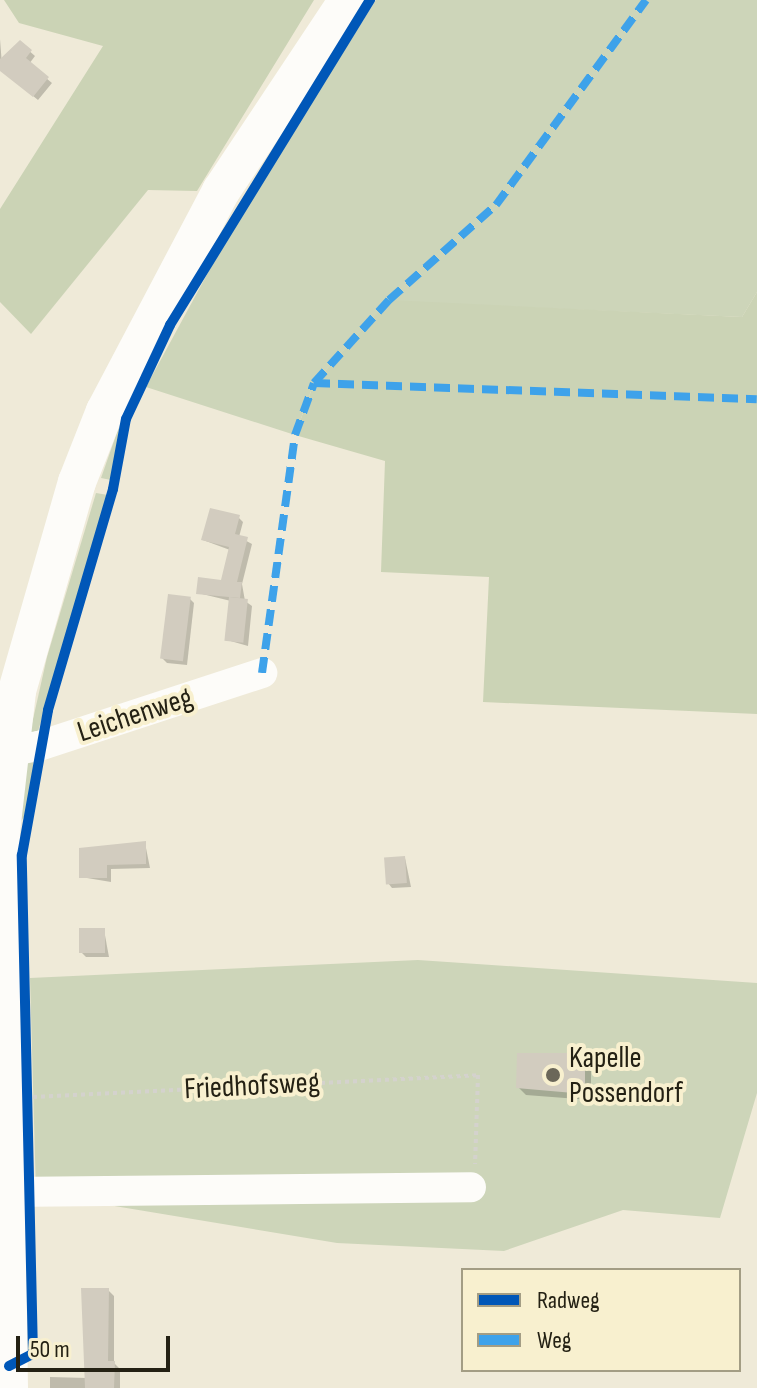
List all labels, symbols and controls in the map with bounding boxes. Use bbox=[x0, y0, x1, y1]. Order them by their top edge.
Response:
street label: Leichenweg bbox=[73, 680, 197, 750]
place label: Kapelle Possendorf bbox=[569, 1040, 683, 1110]
street label: Friedhofsweg bbox=[183, 1064, 321, 1108]
marker: Kapelle Possendorf bbox=[544, 1066, 562, 1084]
legend bbox=[461, 1268, 741, 1372]
text: Radweg bbox=[537, 1286, 600, 1315]
scale bar bbox=[20, 1320, 174, 1370]
text: Weg bbox=[537, 1326, 571, 1355]
text: 50 m bbox=[30, 1335, 70, 1364]

